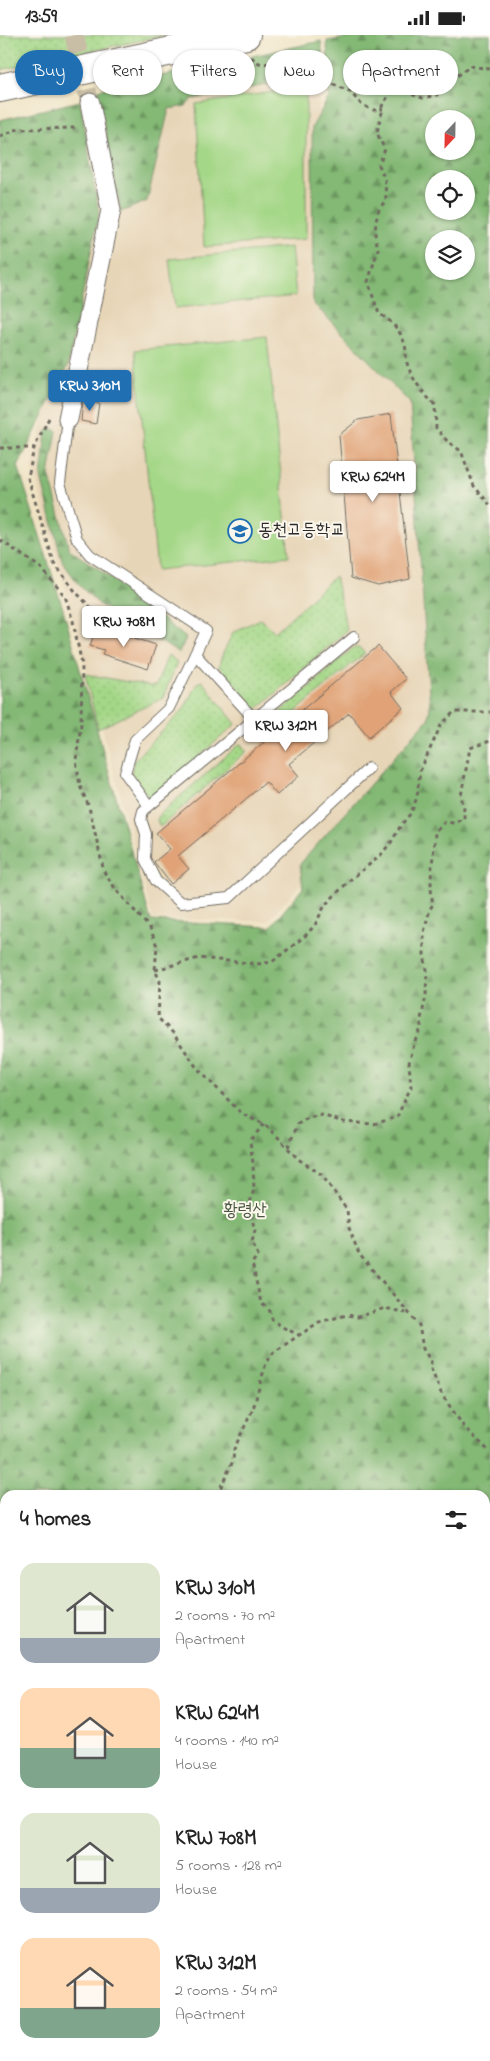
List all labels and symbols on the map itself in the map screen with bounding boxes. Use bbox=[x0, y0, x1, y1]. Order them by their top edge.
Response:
north arrow bbox=[425, 110, 475, 160]
pin: KRW 310M bbox=[38, 369, 142, 412]
pin: KRW 624M bbox=[321, 461, 425, 503]
school or university icon: 동천고등학교 bbox=[227, 518, 253, 544]
place label: 동천고등학교 bbox=[258, 518, 345, 544]
pin: KRW 708M bbox=[72, 605, 176, 648]
pin: KRW 312M bbox=[234, 709, 338, 752]
park label: 황령산 bbox=[223, 1198, 267, 1224]

